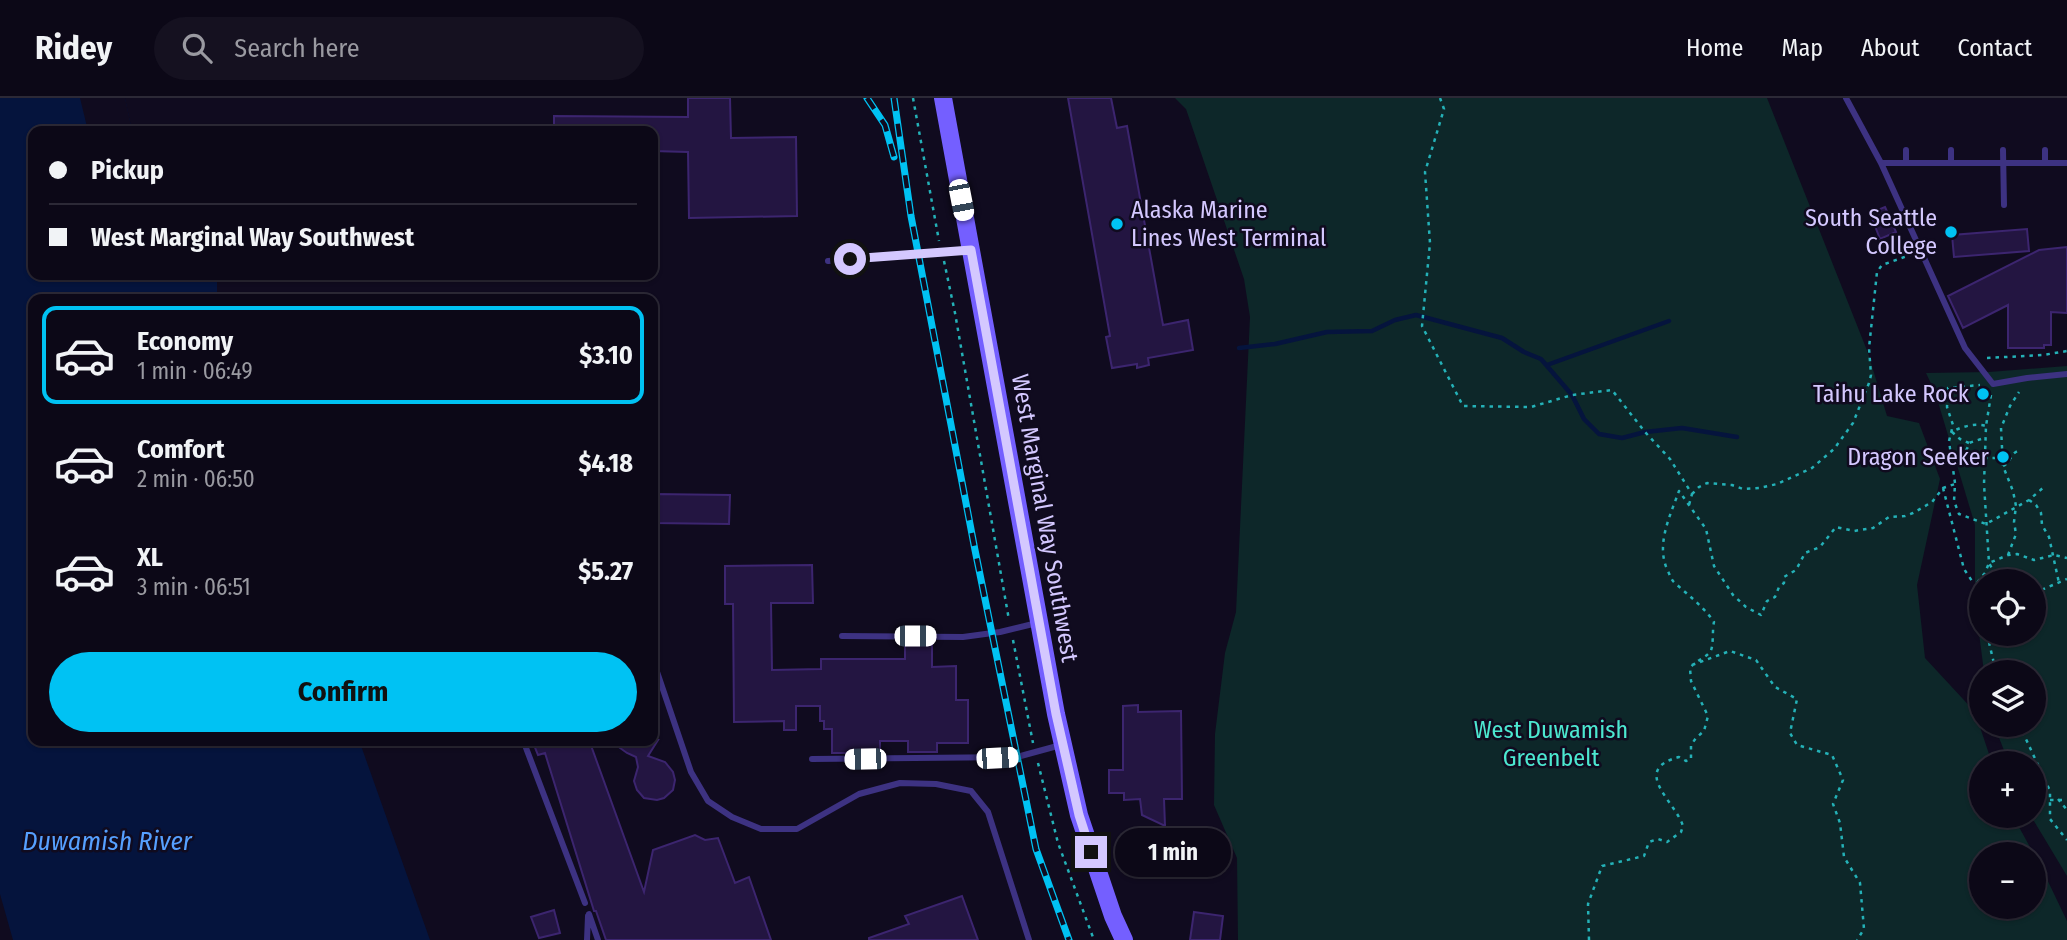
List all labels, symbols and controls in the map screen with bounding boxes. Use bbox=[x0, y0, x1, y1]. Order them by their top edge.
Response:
search box bbox=[154, 17, 644, 80]
text: Ridey bbox=[35, 28, 112, 68]
icon: search bbox=[178, 29, 216, 67]
text: Search here bbox=[234, 33, 360, 64]
text: Home bbox=[1686, 34, 1743, 62]
text: Map bbox=[1781, 34, 1823, 62]
text: About bbox=[1861, 34, 1919, 62]
text: Contact bbox=[1957, 34, 2032, 62]
text: Pickup bbox=[91, 155, 164, 186]
car bbox=[947, 177, 976, 223]
place label: Alaska Marine Lines West Terminal bbox=[1131, 196, 1326, 252]
place label: South Seattle College bbox=[1805, 204, 1937, 260]
marker: Alaska Marine Lines West Terminal bbox=[1109, 216, 1125, 232]
text: West Marginal Way Southwest bbox=[91, 222, 414, 253]
marker: South Seattle College bbox=[1943, 224, 1959, 240]
route start bbox=[834, 243, 866, 275]
icon: car bbox=[53, 324, 116, 387]
text: Economy bbox=[137, 326, 233, 357]
text: $3.10 bbox=[579, 340, 633, 371]
text: 1 min · 06:49 bbox=[137, 357, 253, 385]
street label: West Marginal Way Southwest bbox=[1006, 372, 1084, 664]
place label: Taihu Lake Rock bbox=[1813, 380, 1970, 408]
marker: Taihu Lake Rock bbox=[1975, 386, 1991, 402]
icon: car bbox=[53, 432, 116, 495]
text: Comfort bbox=[137, 434, 225, 465]
place label: Dragon Seeker bbox=[1847, 443, 1990, 471]
text: $4.18 bbox=[579, 448, 633, 479]
marker: Dragon Seeker bbox=[1995, 449, 2011, 465]
text: 2 min · 06:50 bbox=[137, 465, 255, 493]
icon: car bbox=[53, 540, 116, 603]
text: XL bbox=[137, 542, 163, 573]
text: $5.27 bbox=[578, 556, 633, 587]
map controls bbox=[1969, 569, 2046, 919]
button: locate bbox=[1969, 569, 2046, 646]
text: 3 min · 06:51 bbox=[137, 573, 251, 601]
car bbox=[895, 626, 937, 647]
button: Confirm bbox=[49, 652, 637, 732]
button: layers bbox=[1969, 660, 2046, 737]
park label: West Duwamish Greenbelt bbox=[1474, 716, 1628, 772]
car bbox=[976, 746, 1019, 770]
car bbox=[844, 748, 887, 770]
button: + bbox=[1969, 751, 2046, 828]
water label: Duwamish River bbox=[22, 826, 193, 857]
callout: 1 min bbox=[1116, 828, 1231, 876]
route end bbox=[1075, 836, 1107, 868]
text: 1 min bbox=[1148, 838, 1198, 866]
button: − bbox=[1969, 842, 2046, 919]

